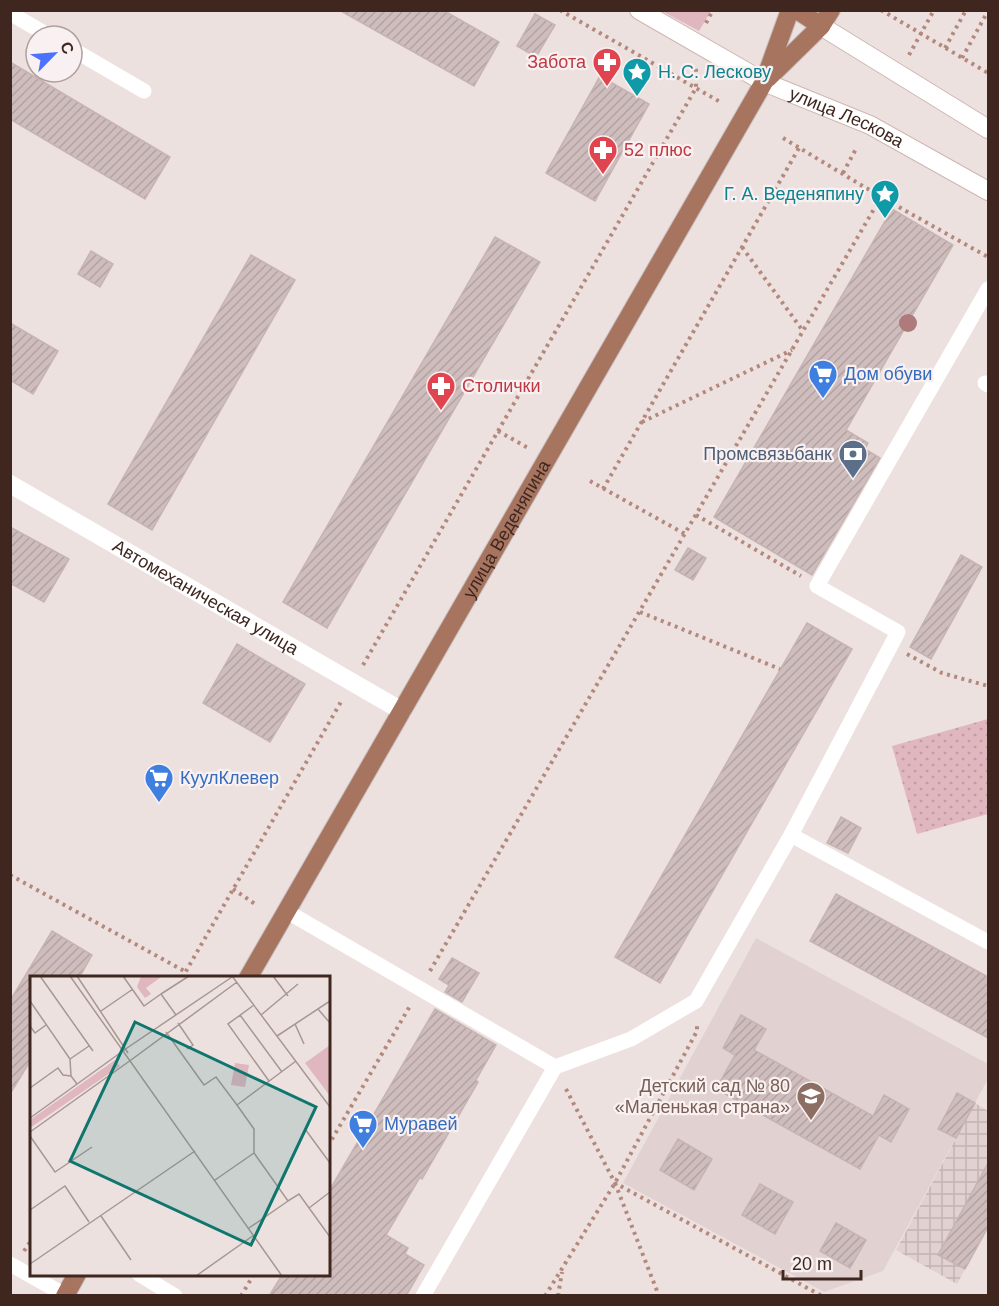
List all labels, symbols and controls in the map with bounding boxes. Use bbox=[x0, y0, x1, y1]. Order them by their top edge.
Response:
north arrow bbox=[24, 24, 84, 84]
text: С bbox=[57, 39, 77, 57]
pharmacy icon: Забота bbox=[591, 46, 623, 88]
place label: Забота bbox=[527, 52, 587, 72]
place icon: Н. С. Лескову bbox=[621, 56, 653, 98]
place label: Н. С. Лескову bbox=[658, 62, 771, 82]
street label: улица Лескова bbox=[786, 83, 908, 152]
pharmacy icon: 52 плюс bbox=[587, 134, 619, 176]
place label: 52 плюс bbox=[624, 140, 692, 160]
place icon: Г. А. Веденяпину bbox=[869, 178, 901, 220]
place label: Г. А. Веденяпину bbox=[724, 184, 864, 204]
supermarket icon: Дом обуви bbox=[807, 358, 839, 400]
place label: Дом обуви bbox=[844, 364, 932, 384]
pharmacy icon: Столички bbox=[425, 370, 457, 412]
place label: Столички bbox=[462, 376, 541, 396]
bank icon: Промсвязьбанк bbox=[837, 438, 869, 480]
place label: Промсвязьбанк bbox=[703, 444, 832, 464]
street label: улица Веденяпина bbox=[459, 456, 555, 602]
street label: Автомеханическая улица bbox=[109, 536, 303, 659]
supermarket icon: КуулКлевер bbox=[143, 762, 175, 804]
place label: КуулКлевер bbox=[180, 768, 279, 788]
inset map bbox=[30, 976, 330, 1276]
place label: Детский сад № 80 «Маленькая страна» bbox=[615, 1076, 790, 1117]
school or university icon: Детский сад № 80 «Маленькая страна» bbox=[795, 1080, 827, 1122]
supermarket icon: Муравей bbox=[347, 1108, 379, 1150]
place label: Муравей bbox=[384, 1114, 457, 1134]
scale bar bbox=[783, 1243, 861, 1281]
text: 20 m bbox=[792, 1254, 832, 1274]

